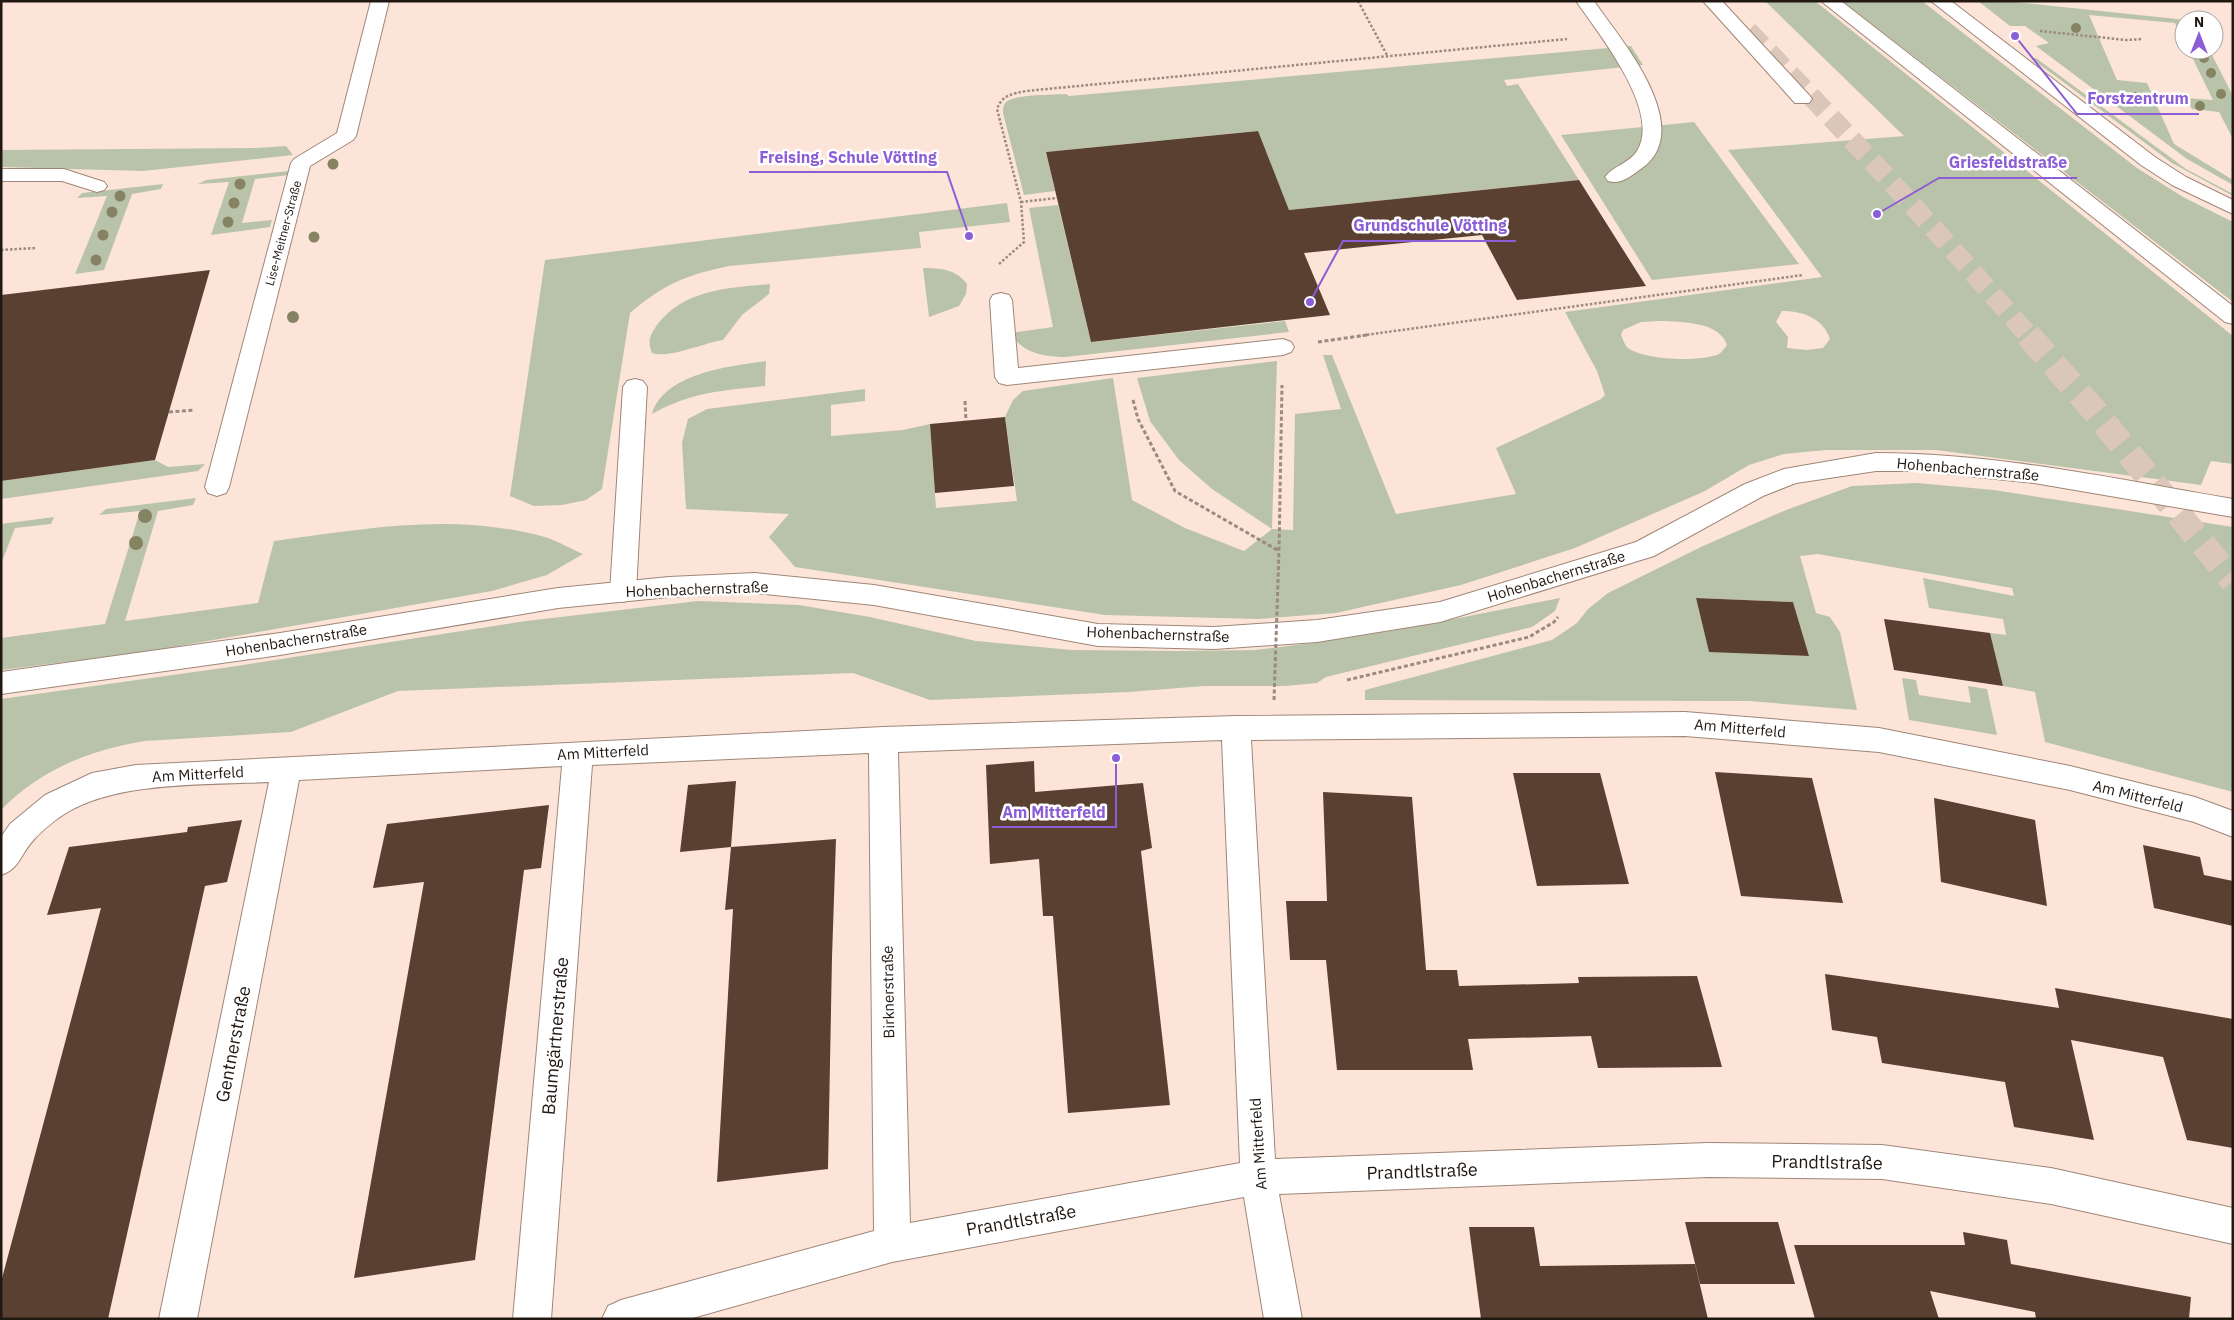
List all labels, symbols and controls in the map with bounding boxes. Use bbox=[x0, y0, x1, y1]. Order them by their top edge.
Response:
north arrow bbox=[2174, 10, 2224, 60]
text: N bbox=[2194, 13, 2204, 31]
callout: Forstzentrum bbox=[2077, 83, 2199, 114]
text: Forstzentrum bbox=[2087, 88, 2189, 108]
callout: Freising, Schule Vötting bbox=[749, 141, 947, 172]
text: Freising, Schule Vötting bbox=[759, 147, 937, 167]
callout: Griesfeldstraße bbox=[1939, 147, 2077, 178]
text: Griesfeldstraße bbox=[1949, 152, 2067, 172]
street label: Lise-Meitner-Straße bbox=[262, 178, 304, 287]
callout: Grundschule Vötting bbox=[1343, 210, 1516, 241]
text: Grundschule Vötting bbox=[1353, 215, 1507, 235]
street label: Hohenbachernstraße bbox=[1896, 453, 2040, 485]
street label: Hohenbachernstraße bbox=[1485, 546, 1627, 606]
street label: Hohenbachernstraße bbox=[625, 577, 769, 601]
street label: Hohenbachernstraße bbox=[224, 619, 368, 661]
street label: Hohenbachernstraße bbox=[1086, 622, 1230, 646]
street label: Am Mitterfeld bbox=[1693, 715, 1787, 741]
street label: Am Mitterfeld bbox=[556, 740, 650, 764]
street label: Am Mitterfeld bbox=[151, 762, 245, 786]
street label: Am Mitterfeld bbox=[2091, 776, 2185, 816]
callout: Am Mitterfeld bbox=[992, 796, 1116, 827]
text: Am Mitterfeld bbox=[1002, 802, 1106, 822]
street label: Birknerstraße bbox=[878, 945, 898, 1039]
street label: Baumgärtnerstraße bbox=[537, 956, 573, 1116]
street label: Gentnerstraße bbox=[210, 984, 256, 1104]
street label: Am Mitterfeld bbox=[1245, 1097, 1271, 1191]
street label: Prandtlstraße bbox=[1771, 1150, 1883, 1174]
street label: Prandtlstraße bbox=[1366, 1158, 1478, 1184]
street label: Prandtlstraße bbox=[964, 1199, 1078, 1241]

